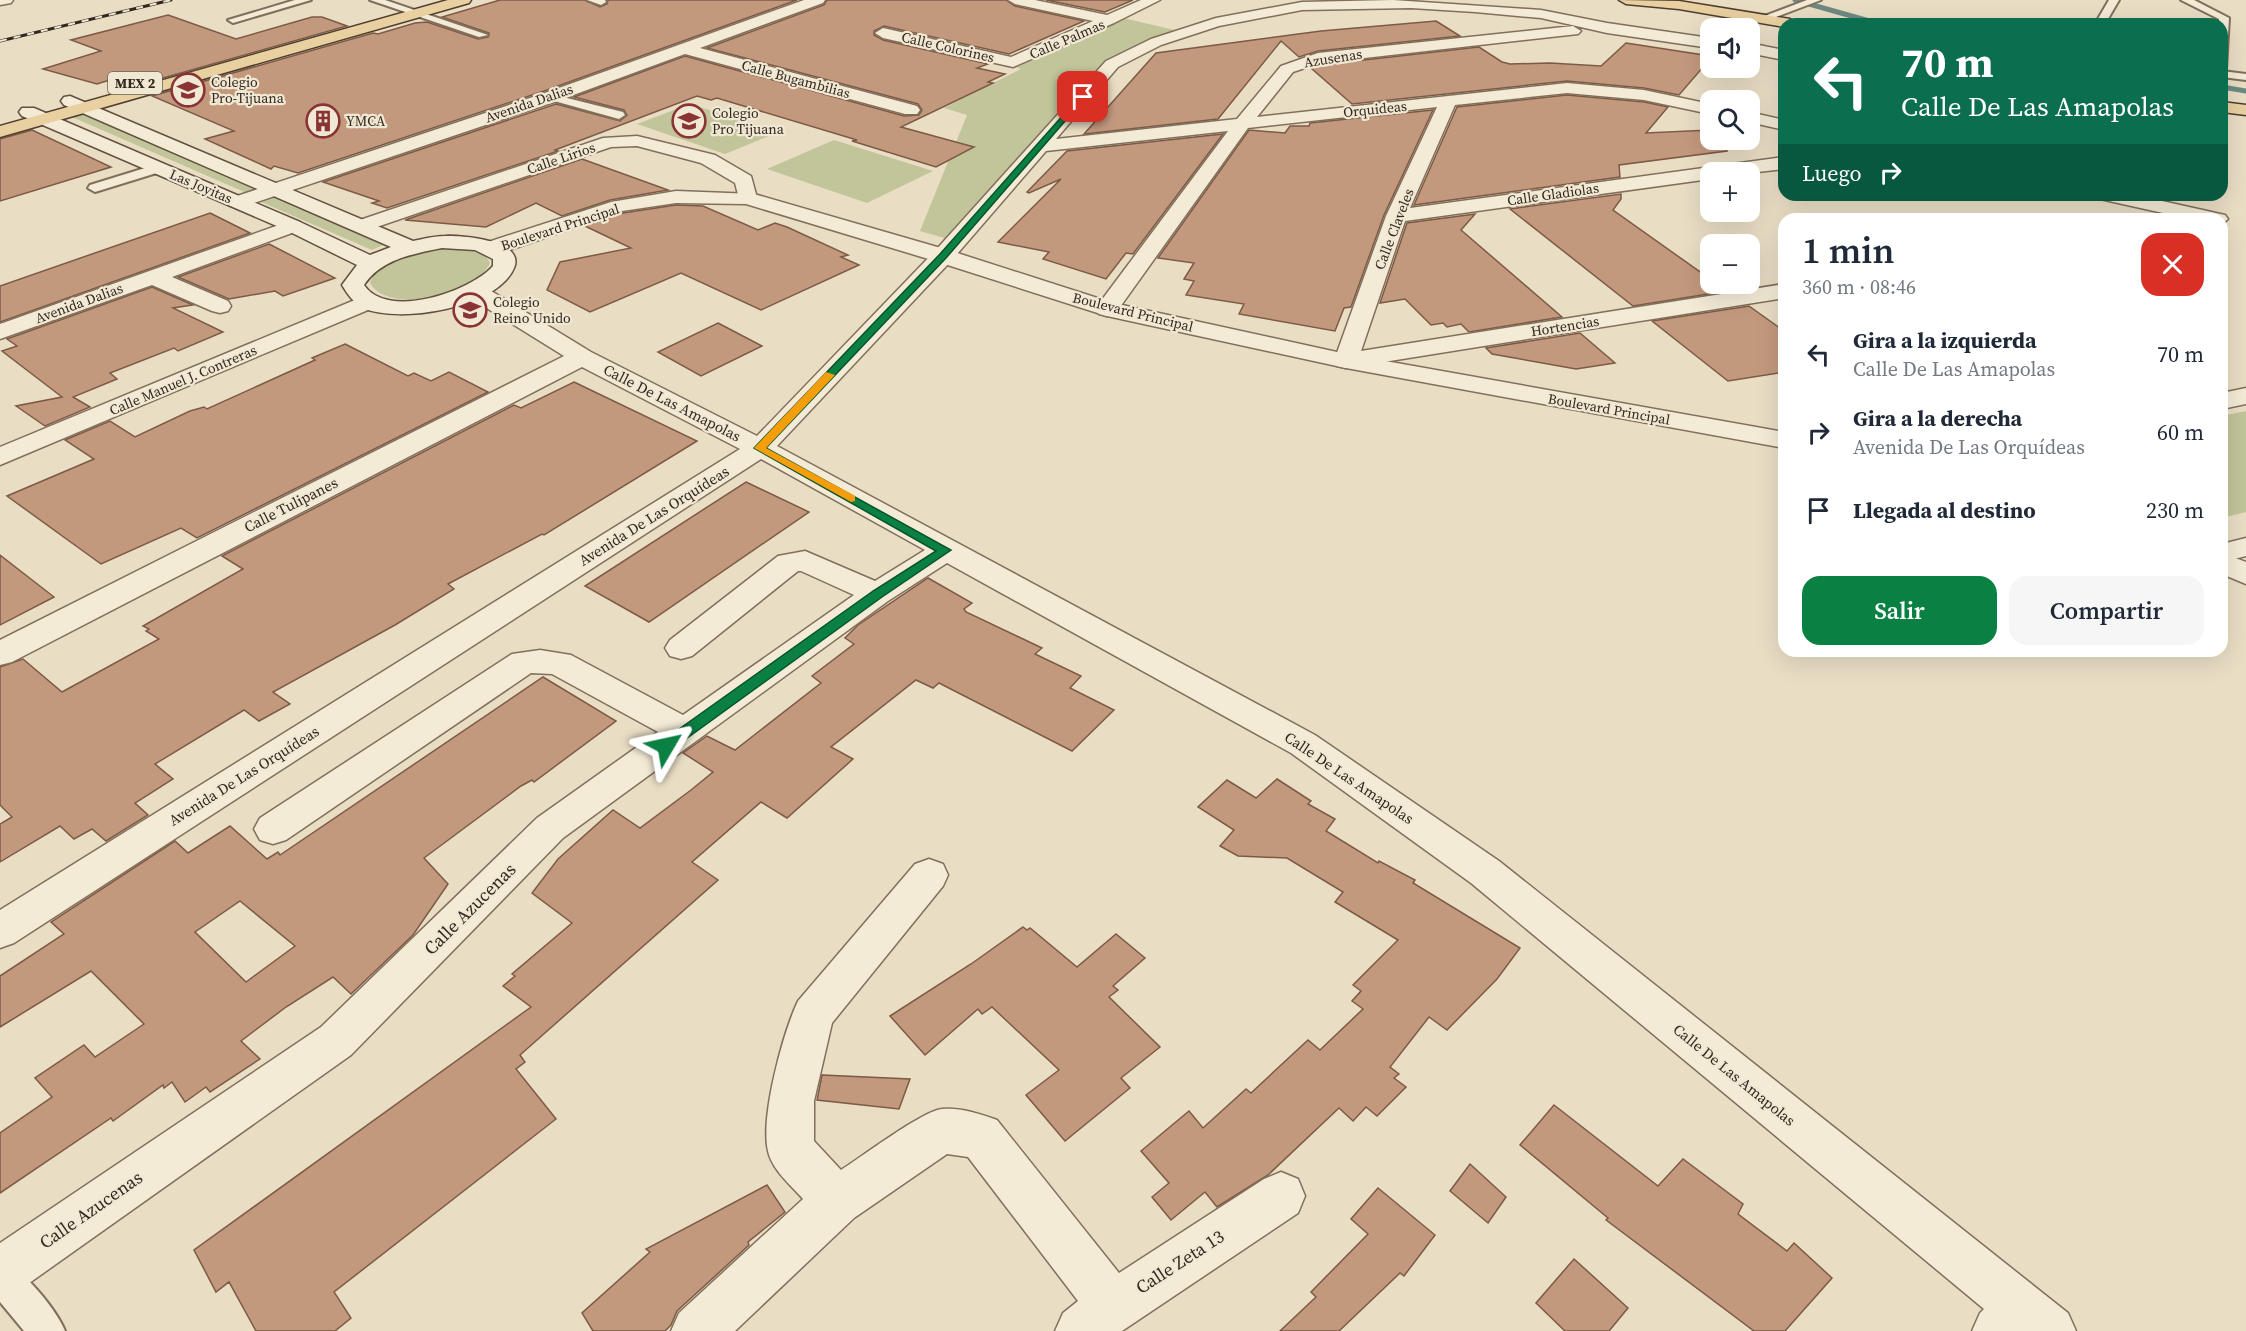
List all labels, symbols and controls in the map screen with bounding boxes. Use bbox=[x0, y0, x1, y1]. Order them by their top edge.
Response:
street label: Calle Palmas bbox=[1026, 14, 1108, 64]
map controls bbox=[1700, 18, 1760, 294]
button: sound bbox=[1700, 18, 1760, 78]
street label: Calle Colorines bbox=[900, 27, 996, 67]
text: 70 m bbox=[1901, 33, 1994, 91]
icon: left bbox=[1802, 42, 1880, 120]
street label: Azusenas bbox=[1302, 44, 1364, 72]
street label: Calle Bugambilias bbox=[739, 55, 853, 103]
pin bbox=[1057, 71, 1108, 122]
road number: MEX 2 bbox=[108, 72, 162, 94]
school or university icon: Colegio Pro-Tijuana bbox=[170, 72, 206, 108]
place label: Colegio Pro-Tijuana bbox=[211, 72, 285, 108]
street label: Avenida Dalias bbox=[482, 79, 576, 127]
icon: arrive bbox=[1066, 80, 1099, 113]
text: Calle De Las Amapolas bbox=[1901, 88, 2174, 125]
button: search bbox=[1700, 90, 1760, 150]
street label: Orquideas bbox=[1342, 96, 1408, 122]
building icon: YMCA bbox=[305, 103, 341, 139]
school or university icon: Colegio Pro Tijuana bbox=[671, 103, 707, 139]
place label: Colegio Pro Tijuana bbox=[712, 103, 785, 139]
place label: YMCA bbox=[346, 111, 386, 131]
street label: Calle Lirios bbox=[524, 137, 598, 179]
icon: right bbox=[1874, 156, 1907, 189]
text: Luego bbox=[1802, 158, 1862, 188]
button: + bbox=[1700, 162, 1760, 222]
street label: Las Joyitas bbox=[167, 164, 235, 208]
street label: Calle Gladiolas bbox=[1506, 178, 1600, 210]
street label: Calle Claveles bbox=[1369, 185, 1419, 273]
street label: Boulevard Principal bbox=[498, 198, 622, 256]
text: 1 min bbox=[1802, 226, 1894, 275]
button: close bbox=[2141, 233, 2204, 296]
button: − bbox=[1700, 234, 1760, 294]
text: 360 m · 08:46 bbox=[1802, 273, 1916, 301]
street label: Avenida Dalias bbox=[32, 278, 126, 328]
street label: Boulevard Principal bbox=[1071, 287, 1195, 337]
school or university icon: Colegio Reino Unido bbox=[452, 292, 488, 328]
place label: Colegio Reino Unido bbox=[493, 292, 571, 328]
street label: Hortencias bbox=[1529, 311, 1601, 341]
text: Gira a la izquierda bbox=[1853, 325, 2037, 355]
icon: left bbox=[1802, 338, 1835, 371]
text: 70 m bbox=[2157, 339, 2204, 369]
street label: Calle Manuel J. Contreras bbox=[106, 340, 260, 420]
text: Calle De Las Amapolas bbox=[1853, 355, 2055, 383]
street label: Calle De Las Amapolas bbox=[600, 359, 745, 446]
street label: Boulevard Principal bbox=[1546, 388, 1672, 430]
text: Gira a la derecha bbox=[1853, 403, 2022, 433]
icon: right bbox=[1802, 416, 1835, 449]
text: 60 m bbox=[2157, 417, 2204, 447]
text: Avenida De Las Orquídeas bbox=[1853, 433, 2085, 461]
street label: Avenida De Las Orquídeas bbox=[574, 461, 733, 571]
street label: Calle Tulipanes bbox=[240, 472, 341, 537]
icon: arrive bbox=[1802, 494, 1835, 527]
text: Llegada al destino bbox=[1853, 495, 2036, 525]
text: 230 m bbox=[2146, 495, 2204, 525]
button: Salir bbox=[1802, 576, 1997, 645]
button: Compartir bbox=[2009, 576, 2204, 645]
position arrow bbox=[634, 714, 698, 778]
street label: Avenida De Las Orquídeas bbox=[164, 721, 323, 831]
street label: Calle De Las Amapolas bbox=[1281, 726, 1418, 829]
street label: Calle Azucenas bbox=[418, 857, 521, 960]
street label: Calle De Las Amapolas bbox=[1669, 1019, 1800, 1130]
street label: Calle Azucenas bbox=[34, 1165, 148, 1255]
street label: Calle Zeta 13 bbox=[1131, 1224, 1229, 1300]

